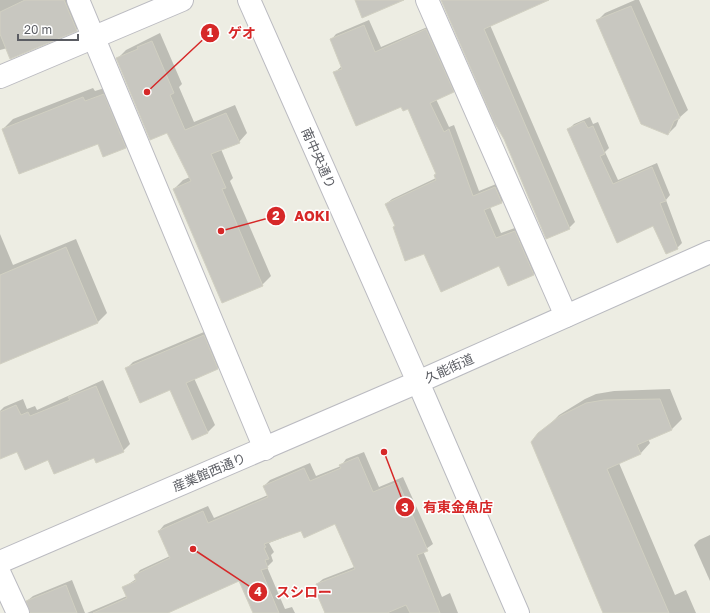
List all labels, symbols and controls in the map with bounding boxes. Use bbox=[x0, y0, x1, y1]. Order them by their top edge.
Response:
scale bar bbox=[18, 16, 78, 42]
callout: ゲオ bbox=[200, 20, 264, 46]
text: 20 m bbox=[24, 22, 52, 37]
text: ゲオ bbox=[228, 24, 256, 41]
text: 1 bbox=[207, 25, 213, 40]
street label: 南中央通り bbox=[298, 125, 340, 191]
callout: AOKI bbox=[266, 203, 337, 229]
text: AOKI bbox=[294, 207, 330, 224]
text: 2 bbox=[272, 208, 280, 223]
street label: 久能街道 bbox=[422, 350, 476, 386]
street label: 産業館西通り bbox=[170, 449, 248, 495]
callout: 有東金魚店 bbox=[395, 494, 501, 520]
text: 有東金魚店 bbox=[423, 498, 493, 515]
text: 3 bbox=[401, 500, 409, 515]
callout: スシロー bbox=[248, 579, 340, 605]
text: スシロー bbox=[276, 583, 332, 600]
text: 4 bbox=[254, 584, 262, 599]

